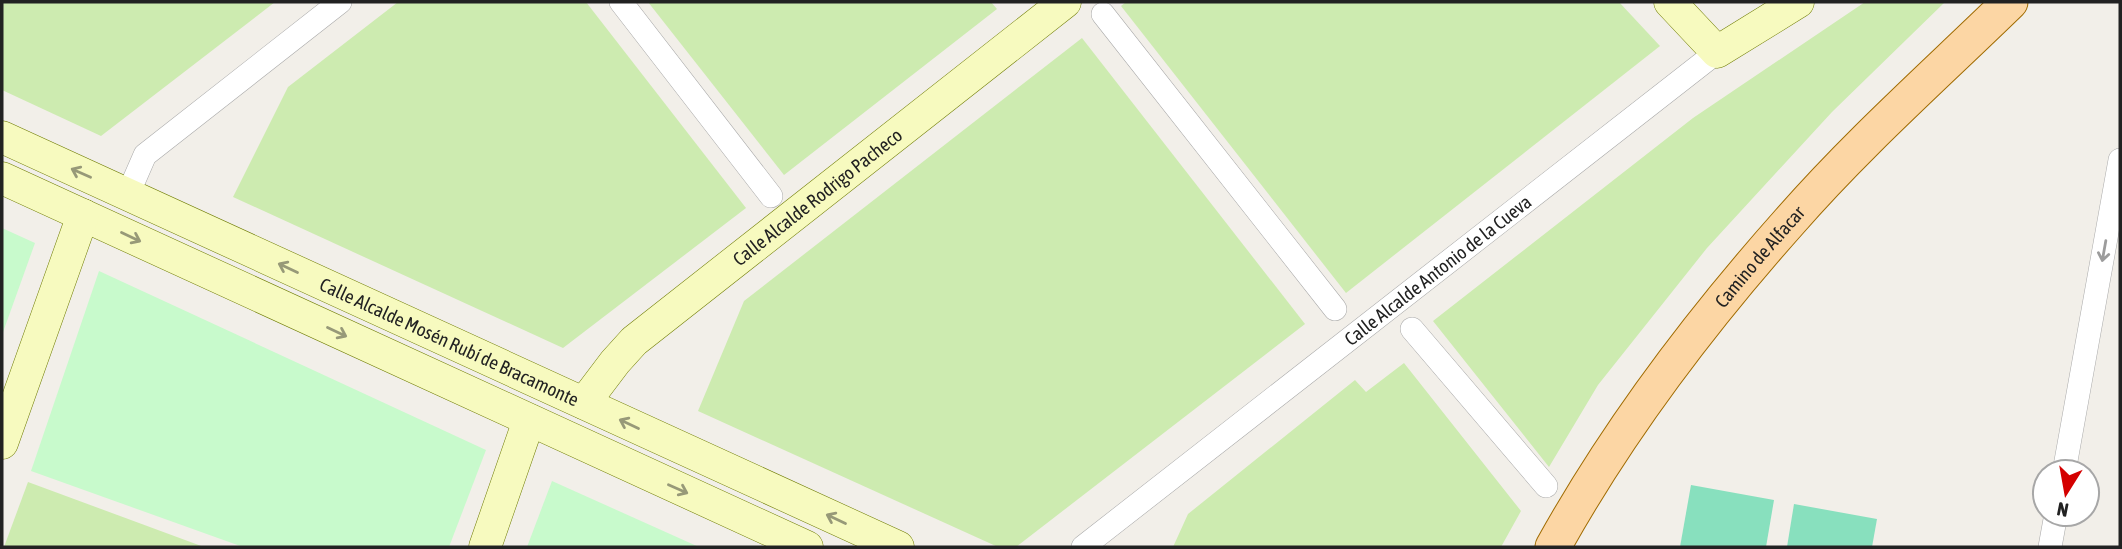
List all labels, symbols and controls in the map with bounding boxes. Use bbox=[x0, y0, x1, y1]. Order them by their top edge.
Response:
street label: Calle Alcalde Rodrigo Pacheco bbox=[728, 123, 906, 270]
one-way arrow bbox=[71, 166, 93, 179]
street label: Calle Alcalde Antonio de la Cueva bbox=[1340, 190, 1536, 350]
street label: Camino de Alfacar bbox=[1710, 201, 1809, 312]
one-way arrow bbox=[120, 231, 141, 245]
one-way arrow bbox=[2097, 239, 2110, 262]
one-way arrow bbox=[278, 261, 299, 274]
street label: Calle Alcalde Mosén Rubí de Bracamonte bbox=[316, 273, 582, 410]
one-way arrow bbox=[326, 326, 347, 340]
one-way arrow bbox=[619, 417, 640, 430]
north arrow bbox=[2031, 458, 2101, 528]
one-way arrow bbox=[667, 483, 688, 496]
text: N bbox=[2055, 498, 2070, 522]
one-way arrow bbox=[825, 512, 847, 525]

